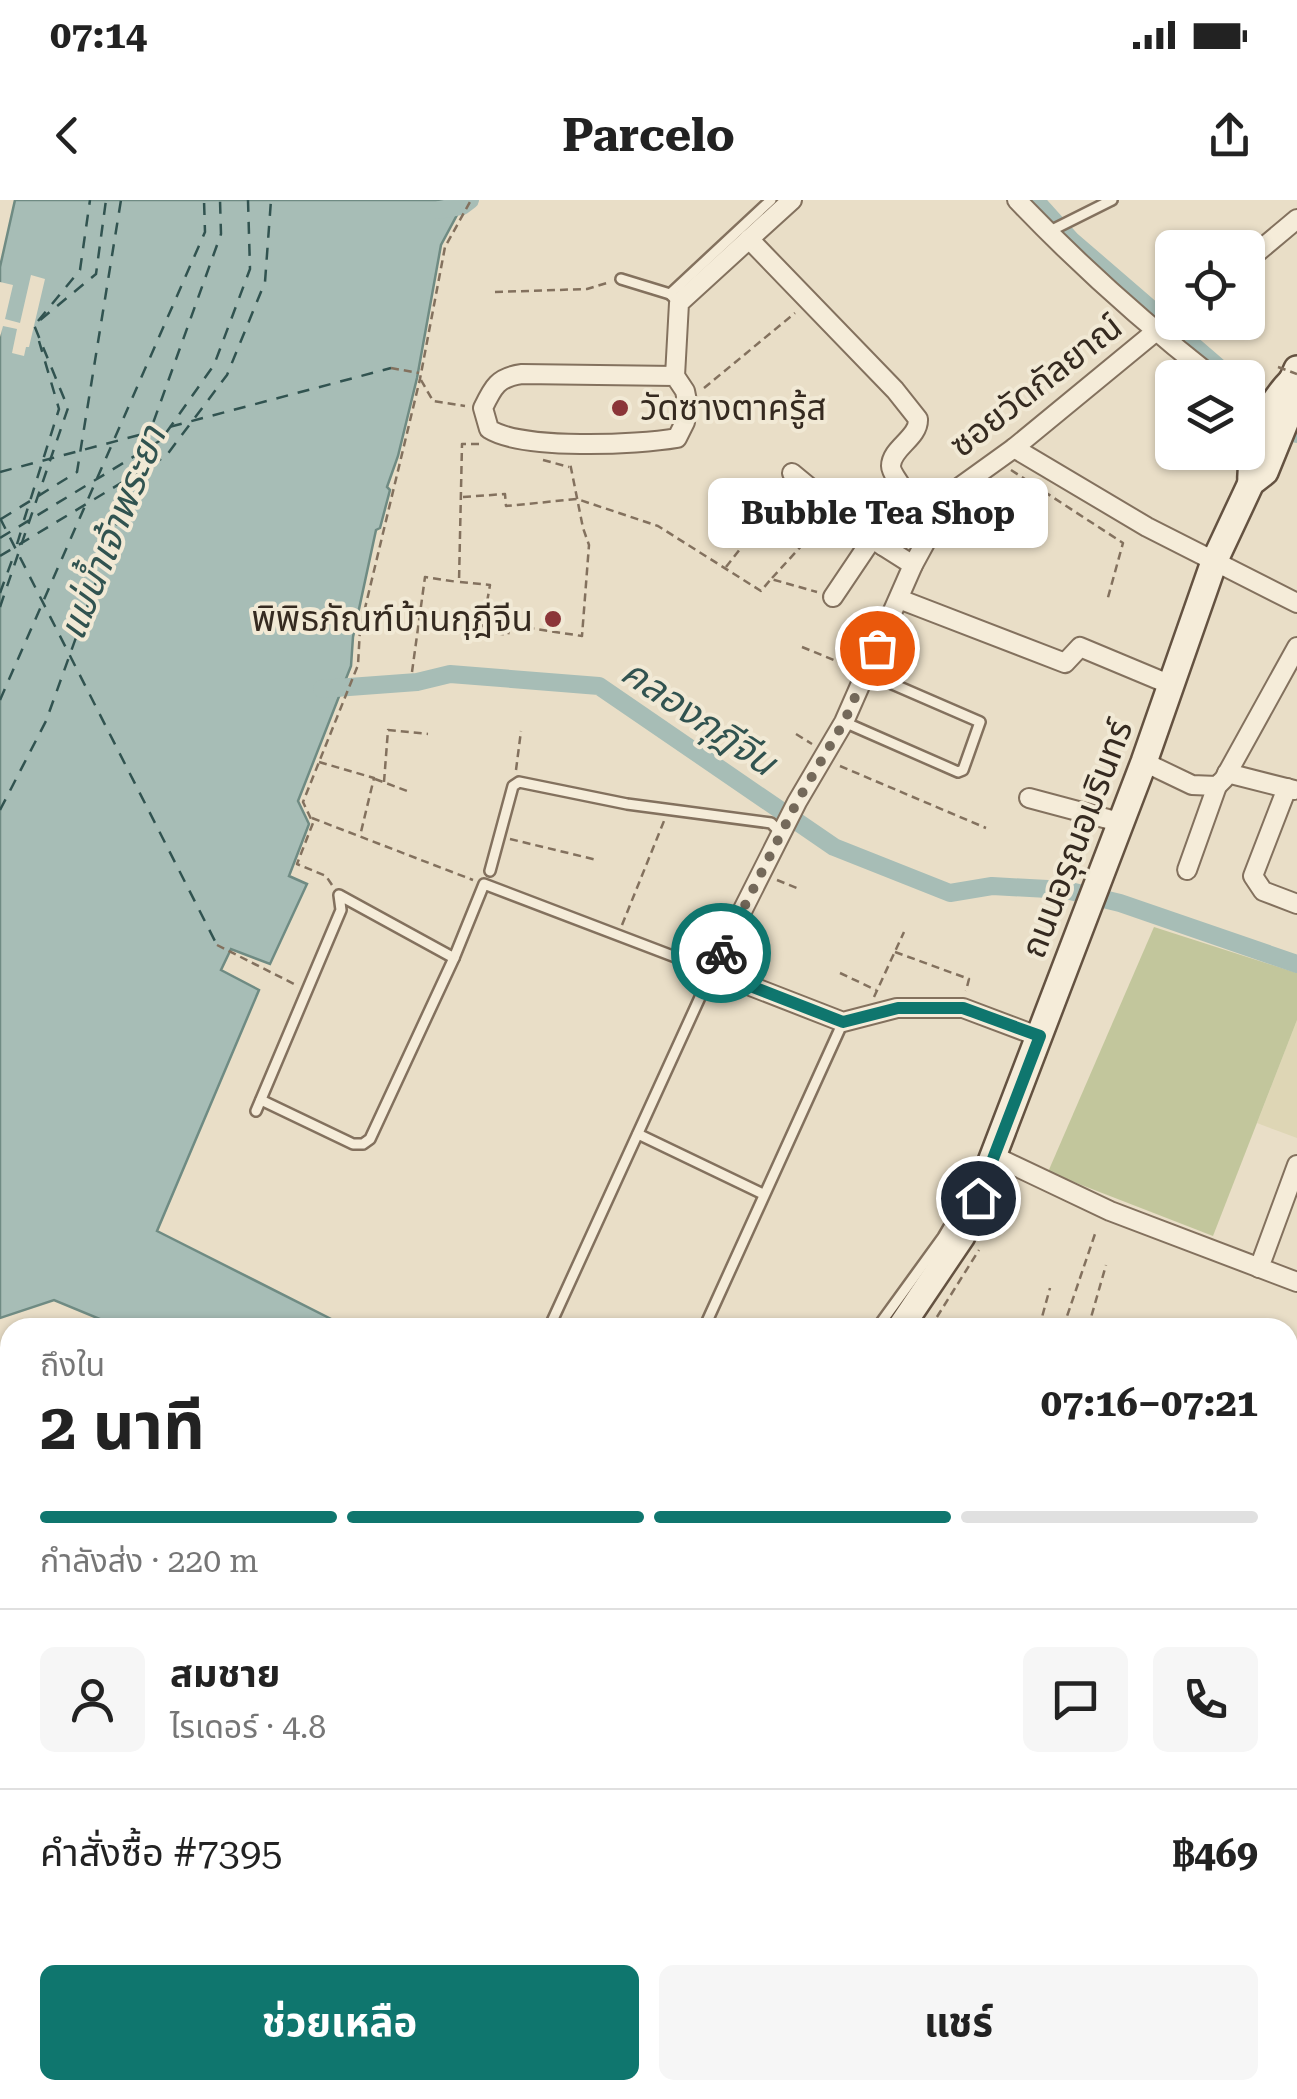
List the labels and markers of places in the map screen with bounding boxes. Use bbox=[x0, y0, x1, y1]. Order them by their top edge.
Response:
place label: วัดซางตาครู้ส bbox=[640, 388, 826, 429]
marker: วัดซางตาครู้ส bbox=[609, 397, 631, 419]
callout: Bubble Tea Shop bbox=[707, 478, 1047, 548]
place label: พิพิธภัณฑ์บ้านกุฎีจีน bbox=[251, 599, 533, 640]
pin bbox=[835, 606, 920, 691]
marker: พิพิธภัณฑ์บ้านกุฎีจีน bbox=[542, 608, 564, 630]
pin bbox=[936, 1156, 1021, 1241]

